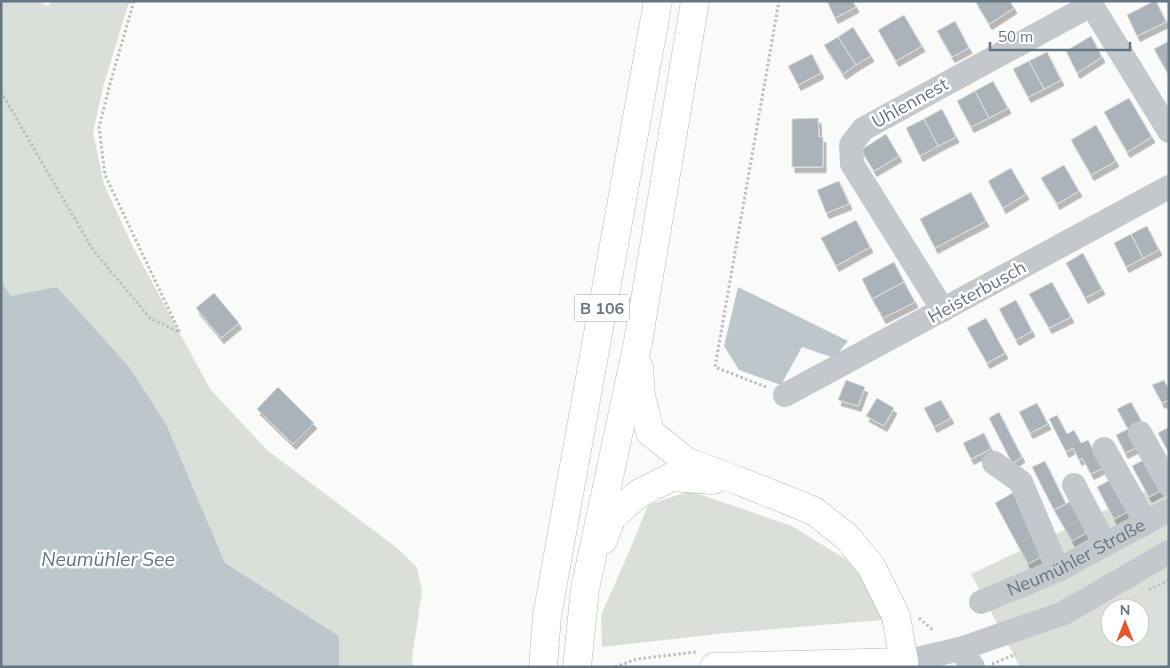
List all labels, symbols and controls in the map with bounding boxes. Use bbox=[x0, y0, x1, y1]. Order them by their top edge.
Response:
scale bar bbox=[990, 20, 1130, 52]
text: 50 m bbox=[998, 27, 1033, 46]
street label: Uhlennest bbox=[868, 72, 952, 133]
street label: Heisterbusch bbox=[924, 255, 1030, 328]
road number: B 106 bbox=[574, 294, 630, 322]
street label: Neumühler Straße bbox=[1003, 513, 1149, 601]
water label: Neumühler See bbox=[41, 547, 175, 571]
north arrow bbox=[1100, 598, 1150, 648]
text: N bbox=[1120, 601, 1130, 619]

